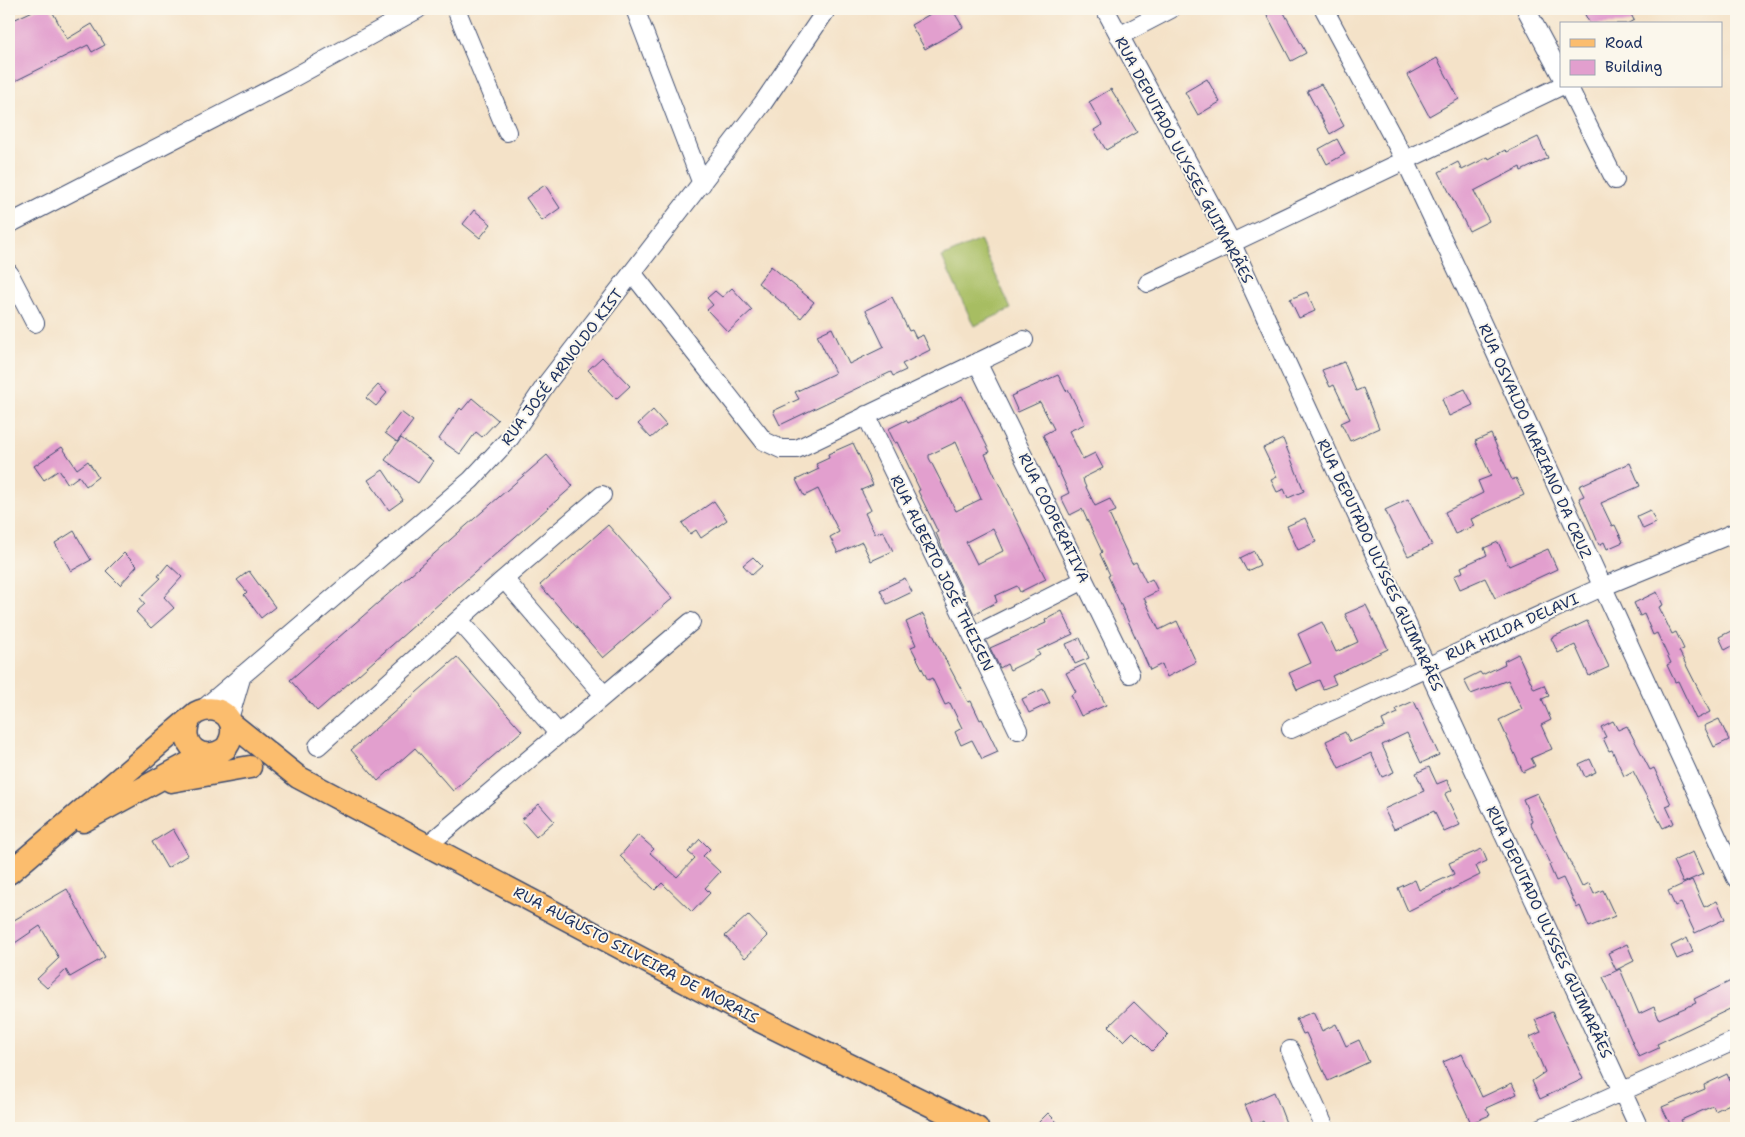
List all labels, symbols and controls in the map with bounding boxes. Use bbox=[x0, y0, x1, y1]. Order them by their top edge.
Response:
legend bbox=[1560, 22, 1722, 88]
street label: RUA DEPUTADO ULYSSES GUIMARÃES bbox=[1110, 32, 1259, 287]
text: Road bbox=[1605, 33, 1643, 53]
text: Building bbox=[1605, 57, 1662, 77]
street label: RUA JOSÉ ARNOLDO KIST bbox=[496, 284, 628, 449]
street label: RUA OSVALDO MARIANO DA CRUZ bbox=[1474, 320, 1596, 562]
street label: RUA DEPUTADO ULYSSES GUIMARÃES bbox=[1313, 435, 1449, 694]
street label: RUA COOPERATIVA bbox=[1014, 450, 1094, 586]
street label: RUA ALBERTO JOSÉ THEISEN bbox=[886, 471, 999, 674]
street label: RUA HILDA DELAVI bbox=[1442, 589, 1582, 665]
street label: RUA DEPUTADO ULYSSES GUIMARÃES bbox=[1482, 802, 1618, 1061]
street label: RUA AUGUSTO SILVEIRA DE MORAIS bbox=[510, 882, 762, 1028]

